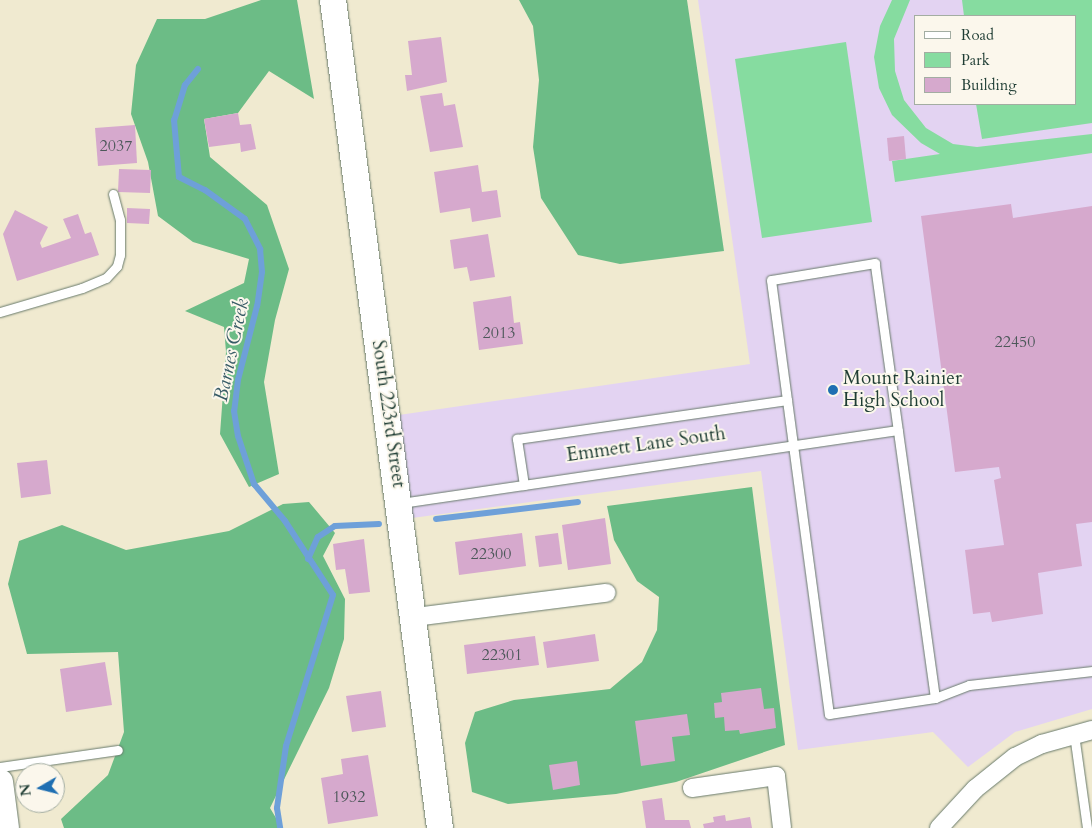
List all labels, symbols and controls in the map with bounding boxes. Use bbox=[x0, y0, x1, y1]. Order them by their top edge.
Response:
legend bbox=[914, 15, 1077, 105]
text: Road bbox=[961, 25, 994, 45]
text: Park bbox=[961, 50, 990, 70]
text: Building bbox=[961, 75, 1017, 95]
house number: 2037 bbox=[100, 136, 132, 156]
water label: Barnes Creek bbox=[208, 296, 254, 404]
house number: 2013 bbox=[483, 323, 515, 343]
house number: 22450 bbox=[995, 332, 1035, 352]
street label: South 223rd Street bbox=[366, 339, 410, 489]
place label: Mount Rainier High School bbox=[843, 368, 962, 412]
marker: Mount Rainier High School bbox=[827, 384, 839, 396]
street label: Emmett Lane South bbox=[565, 423, 727, 467]
house number: 22300 bbox=[471, 544, 511, 564]
house number: 22301 bbox=[482, 645, 522, 665]
north arrow bbox=[15, 763, 65, 813]
text: N bbox=[15, 783, 36, 797]
house number: 1932 bbox=[333, 787, 365, 807]

